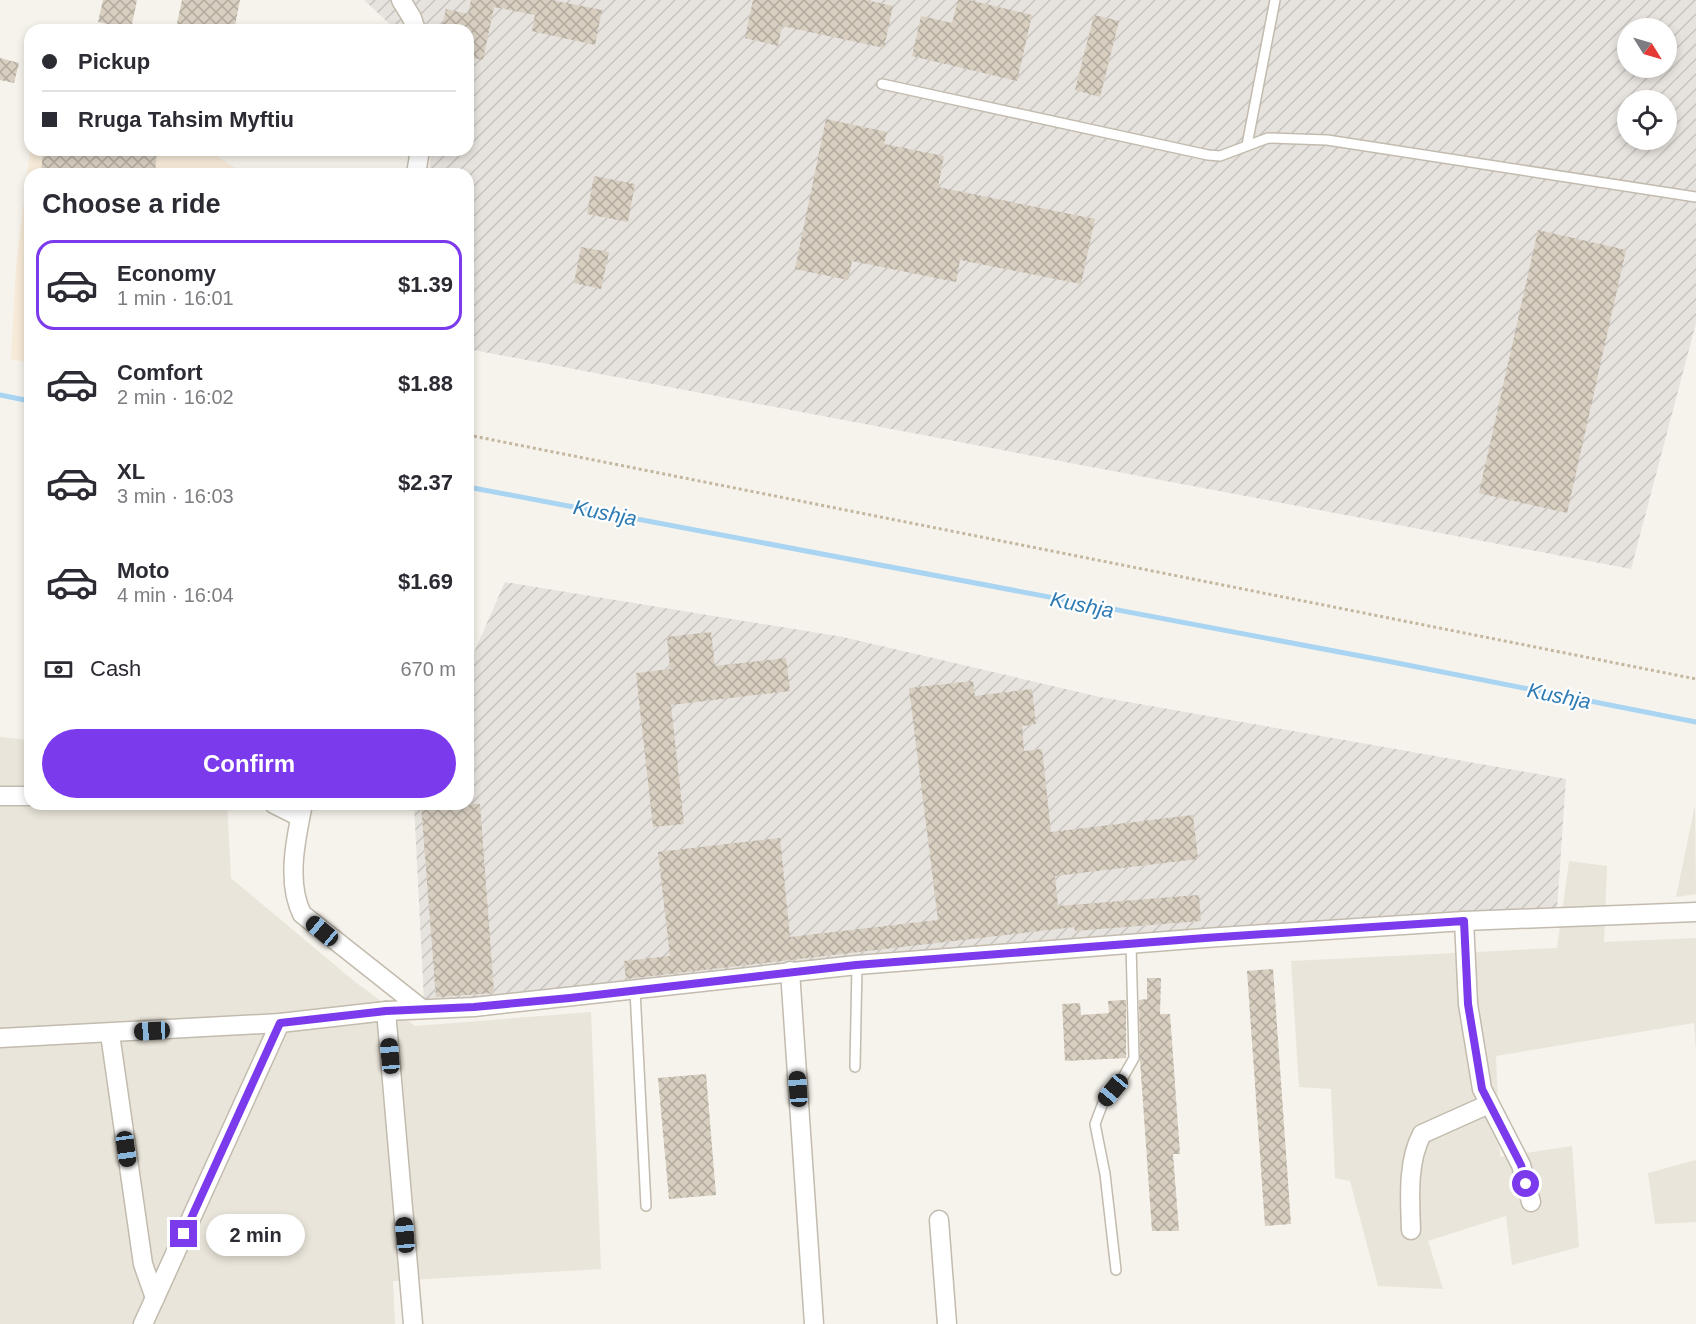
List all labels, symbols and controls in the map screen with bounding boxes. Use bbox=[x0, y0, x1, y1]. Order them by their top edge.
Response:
north arrow bbox=[1617, 18, 1677, 78]
map controls bbox=[1617, 18, 1677, 150]
text: Pickup bbox=[78, 49, 150, 74]
button: locate bbox=[1617, 90, 1677, 150]
text: Rruga Tahsim Myftiu bbox=[78, 107, 294, 132]
text: Choose a ride bbox=[42, 189, 221, 219]
icon: car bbox=[45, 258, 99, 312]
text: Economy bbox=[117, 261, 216, 286]
text: $1.39 bbox=[398, 272, 453, 297]
text: 1 min · 16:01 bbox=[117, 287, 234, 309]
icon: car bbox=[45, 357, 99, 411]
text: Comfort bbox=[117, 360, 203, 385]
text: $1.88 bbox=[398, 371, 453, 396]
text: 2 min · 16:02 bbox=[117, 386, 234, 408]
icon: car bbox=[45, 456, 99, 510]
text: XL bbox=[117, 459, 145, 484]
text: $2.37 bbox=[398, 470, 453, 495]
text: 3 min · 16:03 bbox=[117, 485, 234, 507]
water label: Kushja bbox=[571, 495, 639, 530]
icon: car bbox=[45, 555, 99, 609]
text: Moto bbox=[117, 558, 170, 583]
text: $1.69 bbox=[398, 569, 453, 594]
text: 4 min · 16:04 bbox=[117, 584, 234, 606]
water label: Kushja bbox=[1048, 587, 1116, 622]
icon: cash bbox=[42, 653, 75, 686]
text: Cash bbox=[90, 656, 141, 681]
text: 670 m bbox=[400, 658, 456, 680]
water label: Kushja bbox=[1525, 678, 1593, 713]
button: Confirm bbox=[42, 729, 456, 798]
car bbox=[302, 913, 342, 949]
car bbox=[134, 1021, 170, 1041]
car bbox=[379, 1037, 401, 1075]
car bbox=[788, 1070, 808, 1108]
car bbox=[1095, 1070, 1131, 1110]
car bbox=[115, 1130, 137, 1168]
route start bbox=[1512, 1170, 1539, 1197]
callout: 2 min bbox=[205, 1213, 304, 1255]
car bbox=[394, 1216, 416, 1254]
route end bbox=[170, 1220, 197, 1247]
text: 2 min bbox=[229, 1224, 282, 1246]

